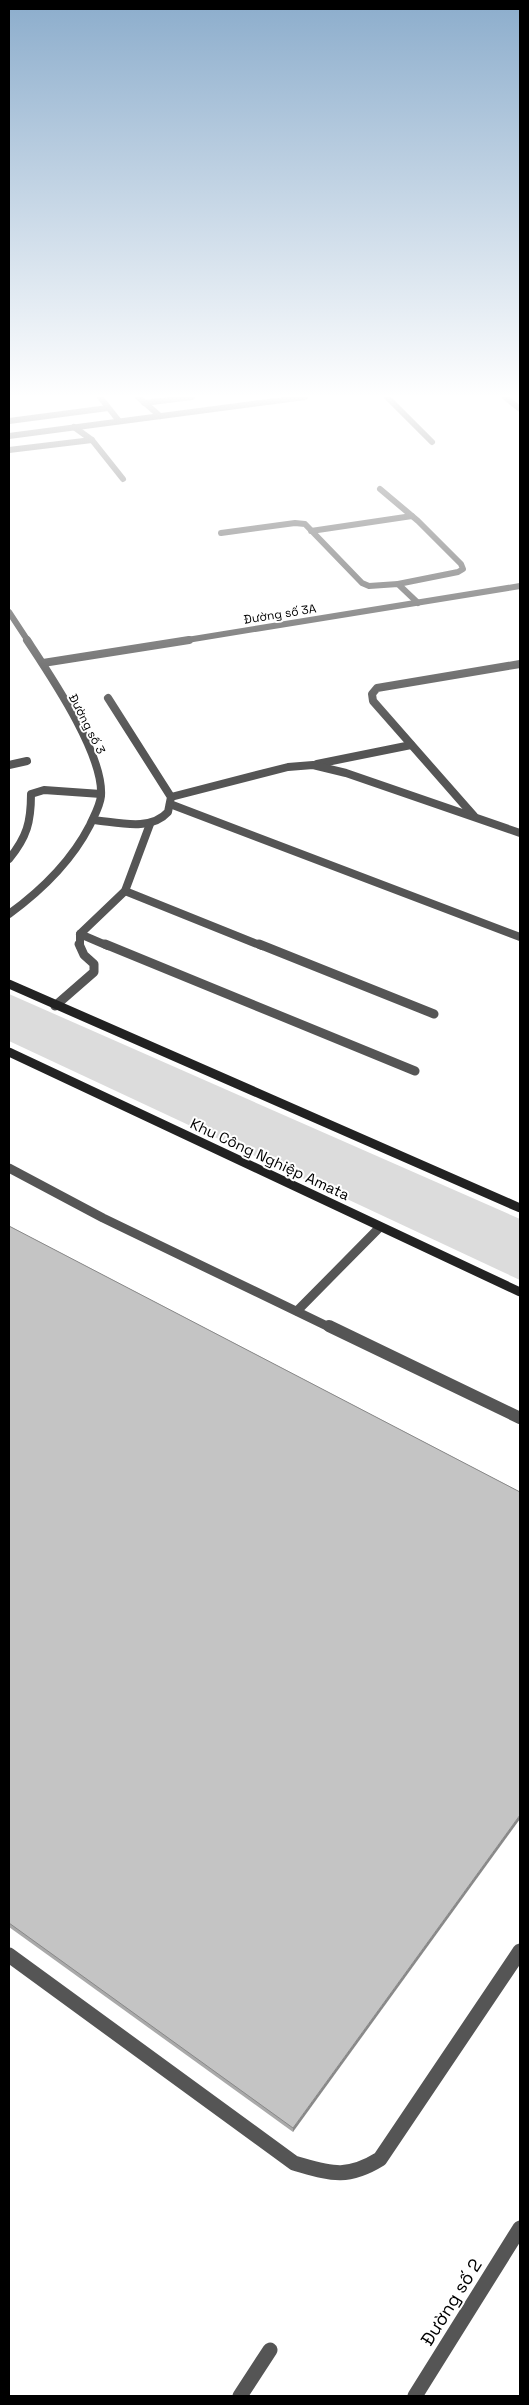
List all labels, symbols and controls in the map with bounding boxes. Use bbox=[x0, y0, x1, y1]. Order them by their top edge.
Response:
street label: Đường số 3A bbox=[243, 600, 318, 628]
street label: Đường số 3 bbox=[65, 691, 109, 757]
street label: Khu Công Nghiệp Amata bbox=[187, 1114, 353, 1204]
street label: Đường số 2 bbox=[415, 2254, 487, 2350]

